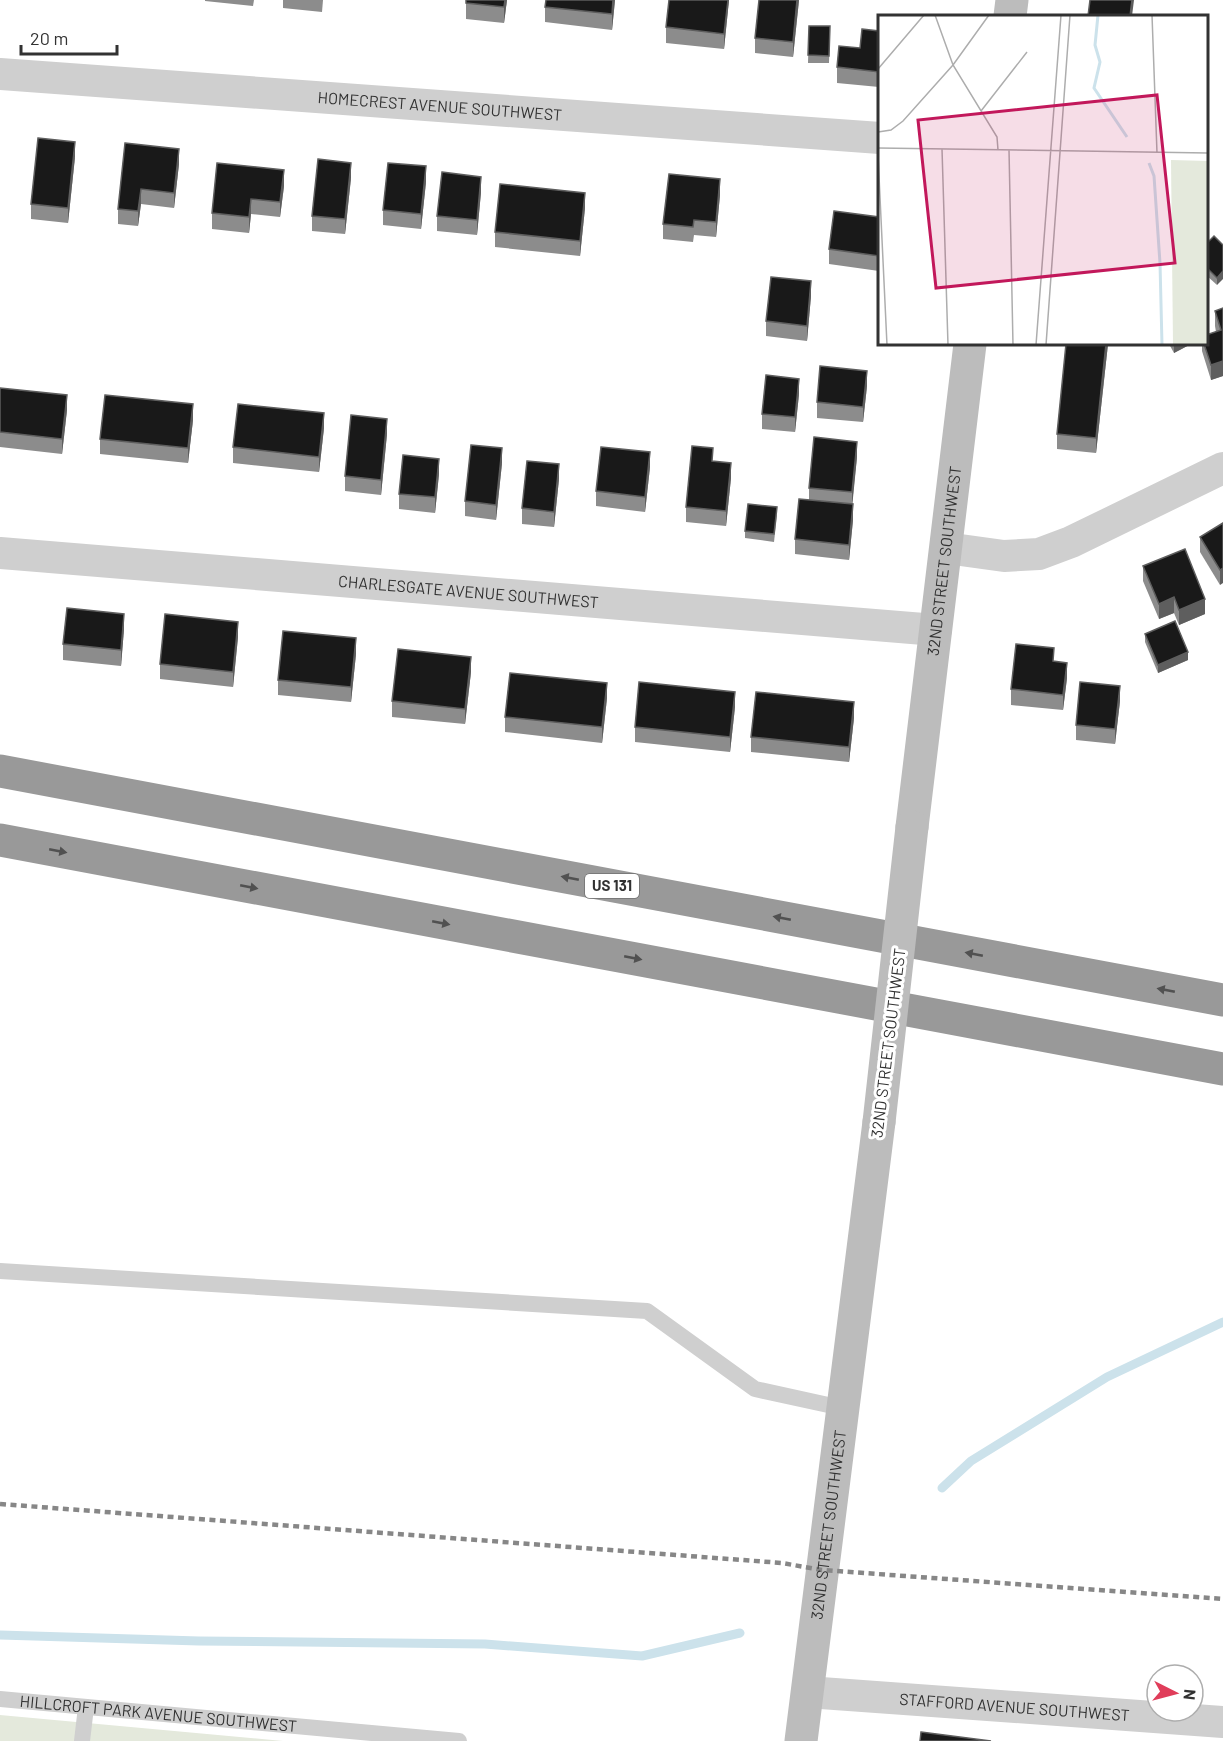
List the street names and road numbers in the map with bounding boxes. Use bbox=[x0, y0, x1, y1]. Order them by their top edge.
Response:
street label: HOMECREST AVENUE SOUTHWEST bbox=[317, 87, 563, 124]
street label: 32ND STREET SOUTHWEST bbox=[923, 465, 964, 657]
street label: CHARLESGATE AVENUE SOUTHWEST bbox=[337, 571, 599, 611]
road number: US 131 bbox=[585, 874, 639, 898]
street label: 32ND STREET SOUTHWEST bbox=[866, 947, 909, 1139]
street label: 32ND STREET SOUTHWEST bbox=[806, 1429, 849, 1621]
street label: STAFFORD AVENUE SOUTHWEST bbox=[899, 1689, 1130, 1724]
street label: HILLCROFT PARK AVENUE SOUTHWEST bbox=[19, 1691, 298, 1735]

